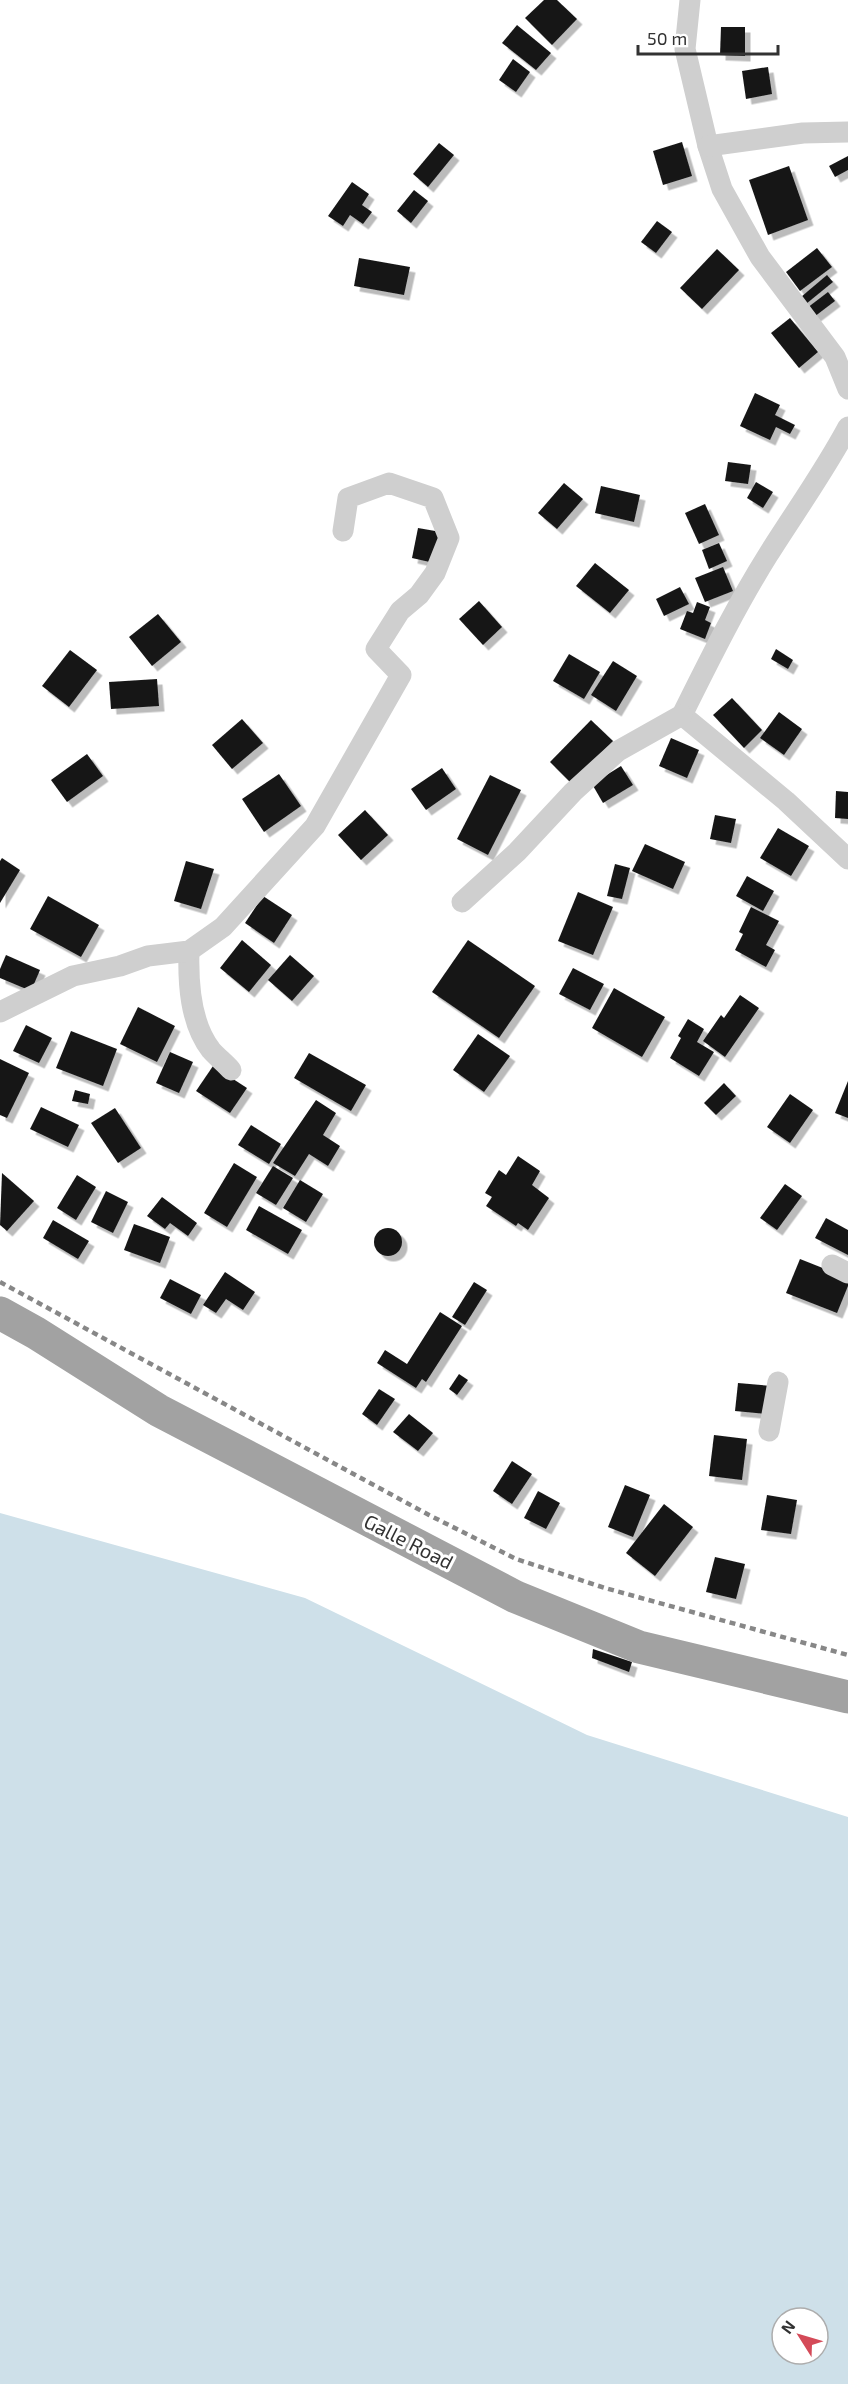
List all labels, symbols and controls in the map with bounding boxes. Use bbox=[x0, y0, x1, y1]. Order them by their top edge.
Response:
scale bar bbox=[638, 18, 778, 56]
text: 50 m bbox=[647, 27, 687, 49]
street label: Galle Road bbox=[360, 1508, 458, 1574]
north arrow bbox=[770, 2306, 830, 2366]
text: N bbox=[777, 2316, 799, 2337]

